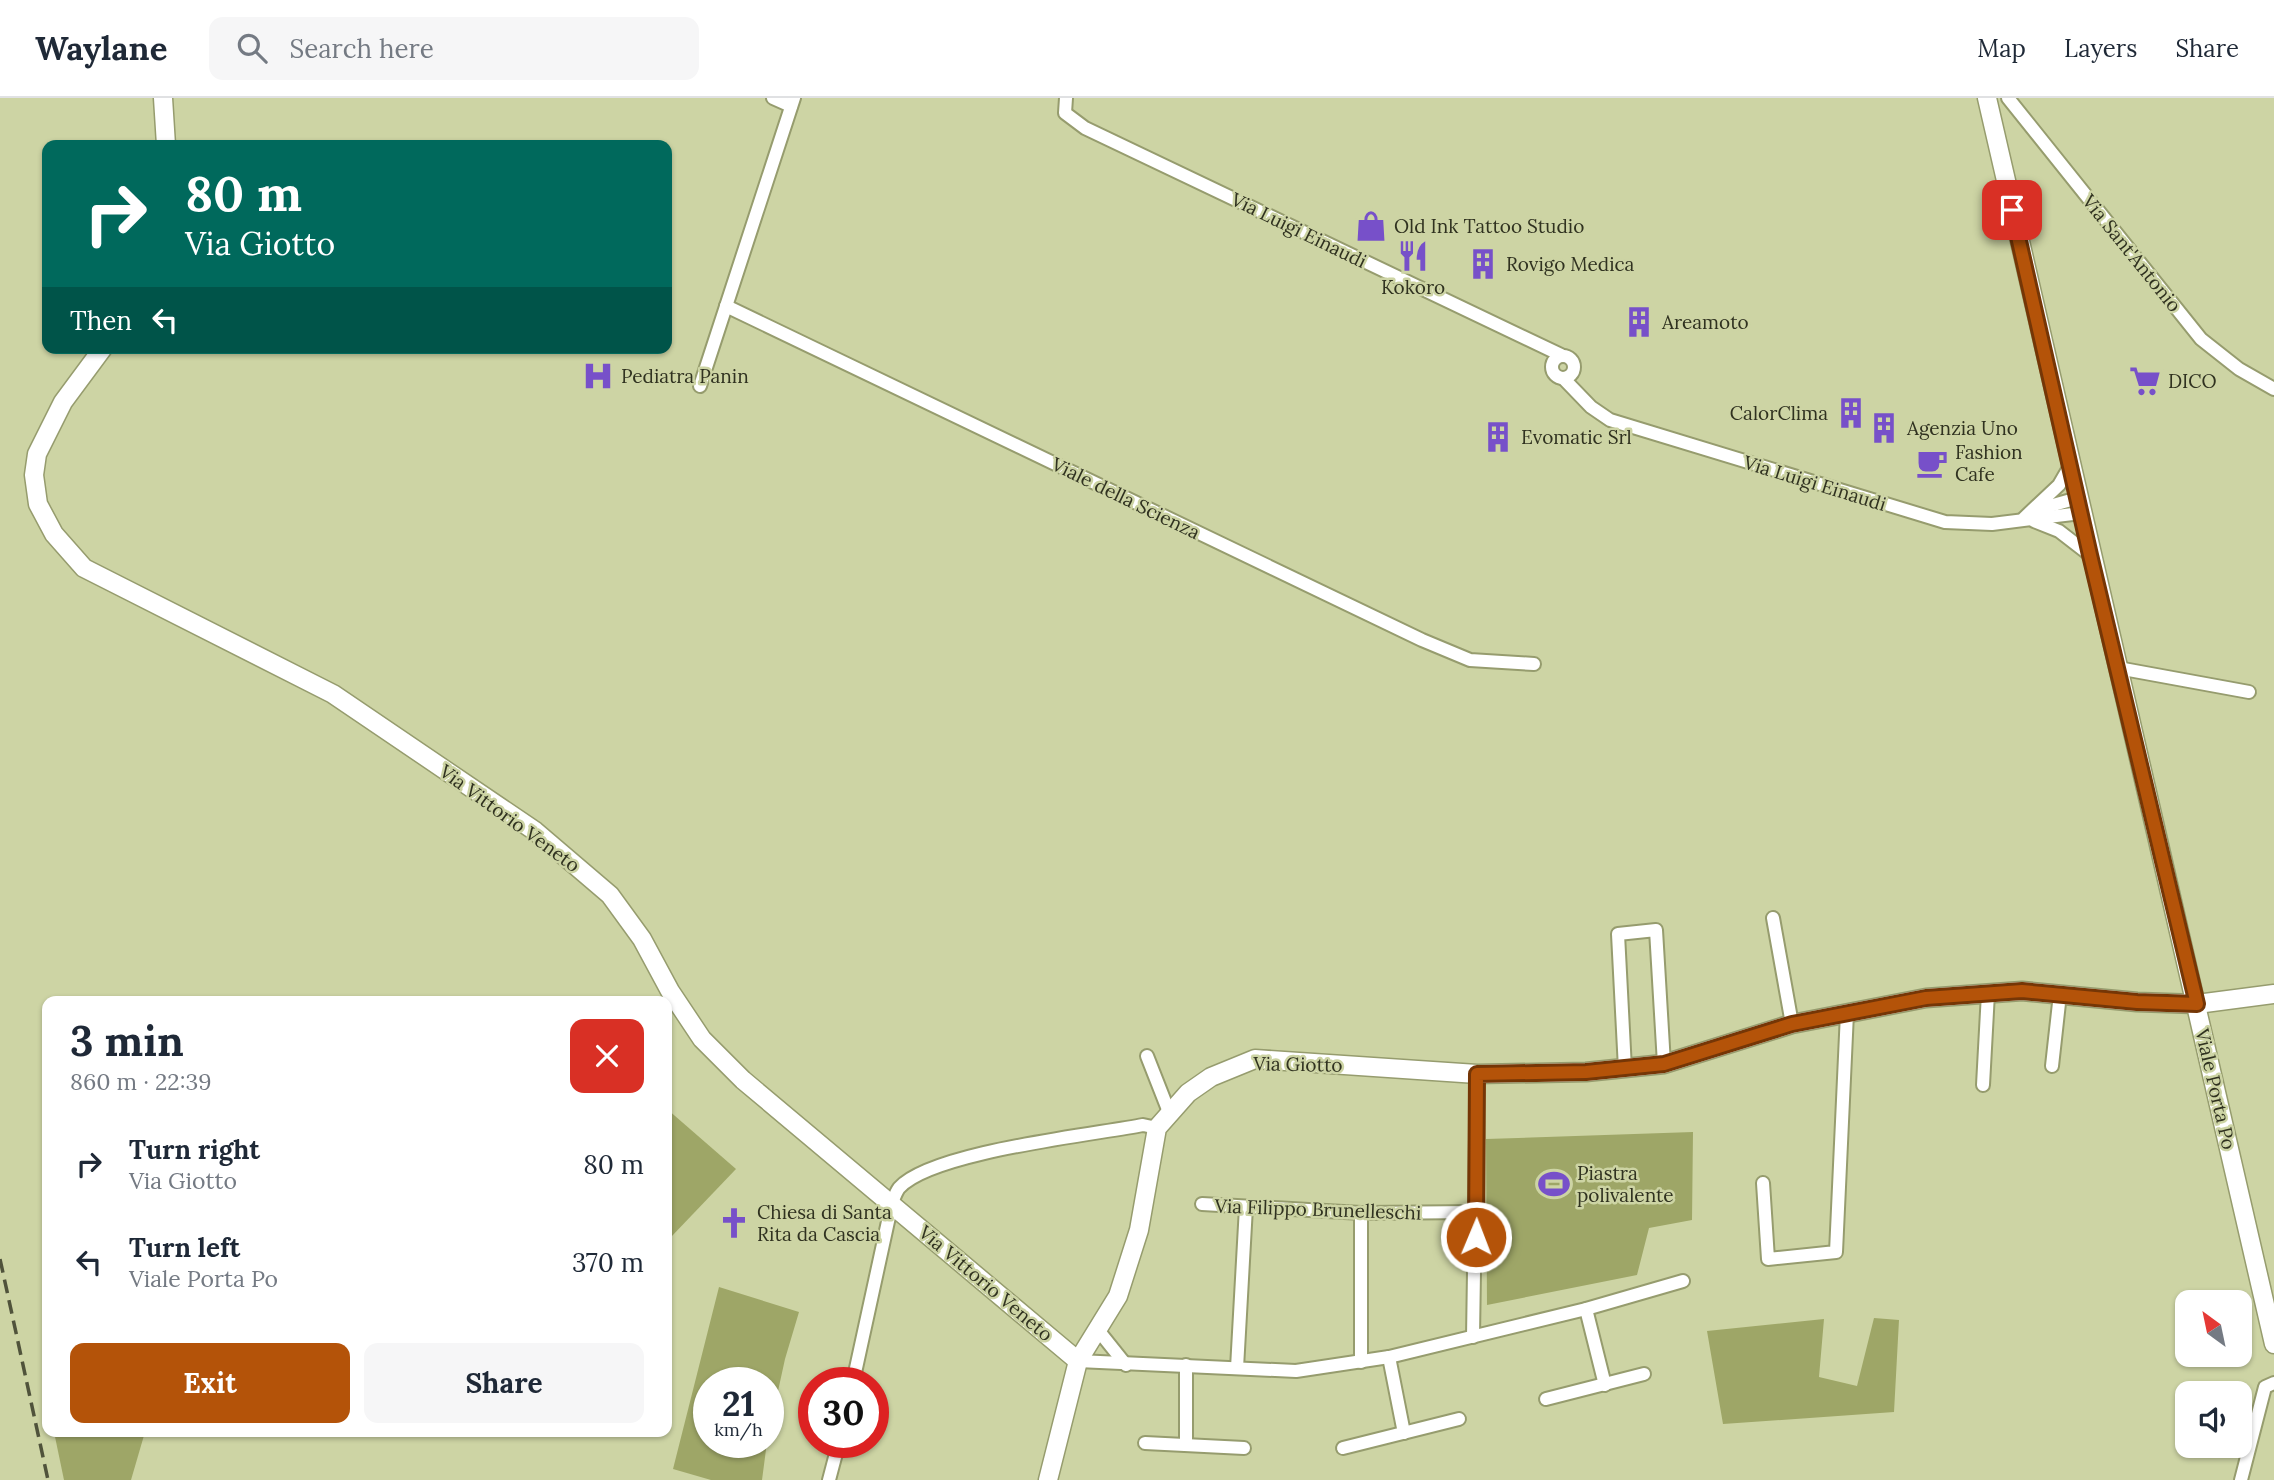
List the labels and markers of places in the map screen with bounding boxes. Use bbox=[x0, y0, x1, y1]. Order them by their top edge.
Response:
pin bbox=[1982, 180, 2042, 240]
shop icon: Old Ink Tattoo Studio bbox=[1354, 209, 1388, 243]
place label: Old Ink Tattoo Studio bbox=[1394, 214, 1584, 238]
restaurant icon: Kokoro bbox=[1396, 239, 1430, 273]
building icon: Rovigo Medica bbox=[1466, 247, 1500, 281]
place label: Rovigo Medica bbox=[1506, 252, 1635, 276]
place label: Kokoro bbox=[1381, 275, 1445, 299]
building icon: Areamoto bbox=[1622, 305, 1656, 339]
place label: Areamoto bbox=[1661, 310, 1749, 334]
hospital icon: Pediatra Panin bbox=[581, 359, 615, 393]
place label: Pediatra Panin bbox=[621, 364, 749, 388]
supermarket icon: DICO bbox=[2128, 364, 2162, 398]
place label: DICO bbox=[2168, 369, 2217, 393]
building icon: CalorClima bbox=[1834, 396, 1868, 430]
place label: CalorClima bbox=[1730, 401, 1828, 425]
building icon: Agenzia Uno bbox=[1867, 411, 1901, 445]
place label: Agenzia Uno bbox=[1906, 416, 2018, 440]
building icon: Evomatic Srl bbox=[1481, 420, 1515, 454]
place label: Evomatic Srl bbox=[1521, 425, 1632, 449]
place label: Fashion Cafe bbox=[1955, 440, 2023, 486]
cafe icon: Fashion Cafe bbox=[1915, 446, 1949, 480]
place label: Piastra polivalente bbox=[1577, 1161, 1674, 1207]
sports icon: Piastra polivalente bbox=[1537, 1167, 1571, 1201]
place label: Chiesa di Santa Rita da Cascia bbox=[757, 1200, 892, 1246]
church icon: Chiesa di Santa Rita da Cascia bbox=[717, 1206, 751, 1240]

